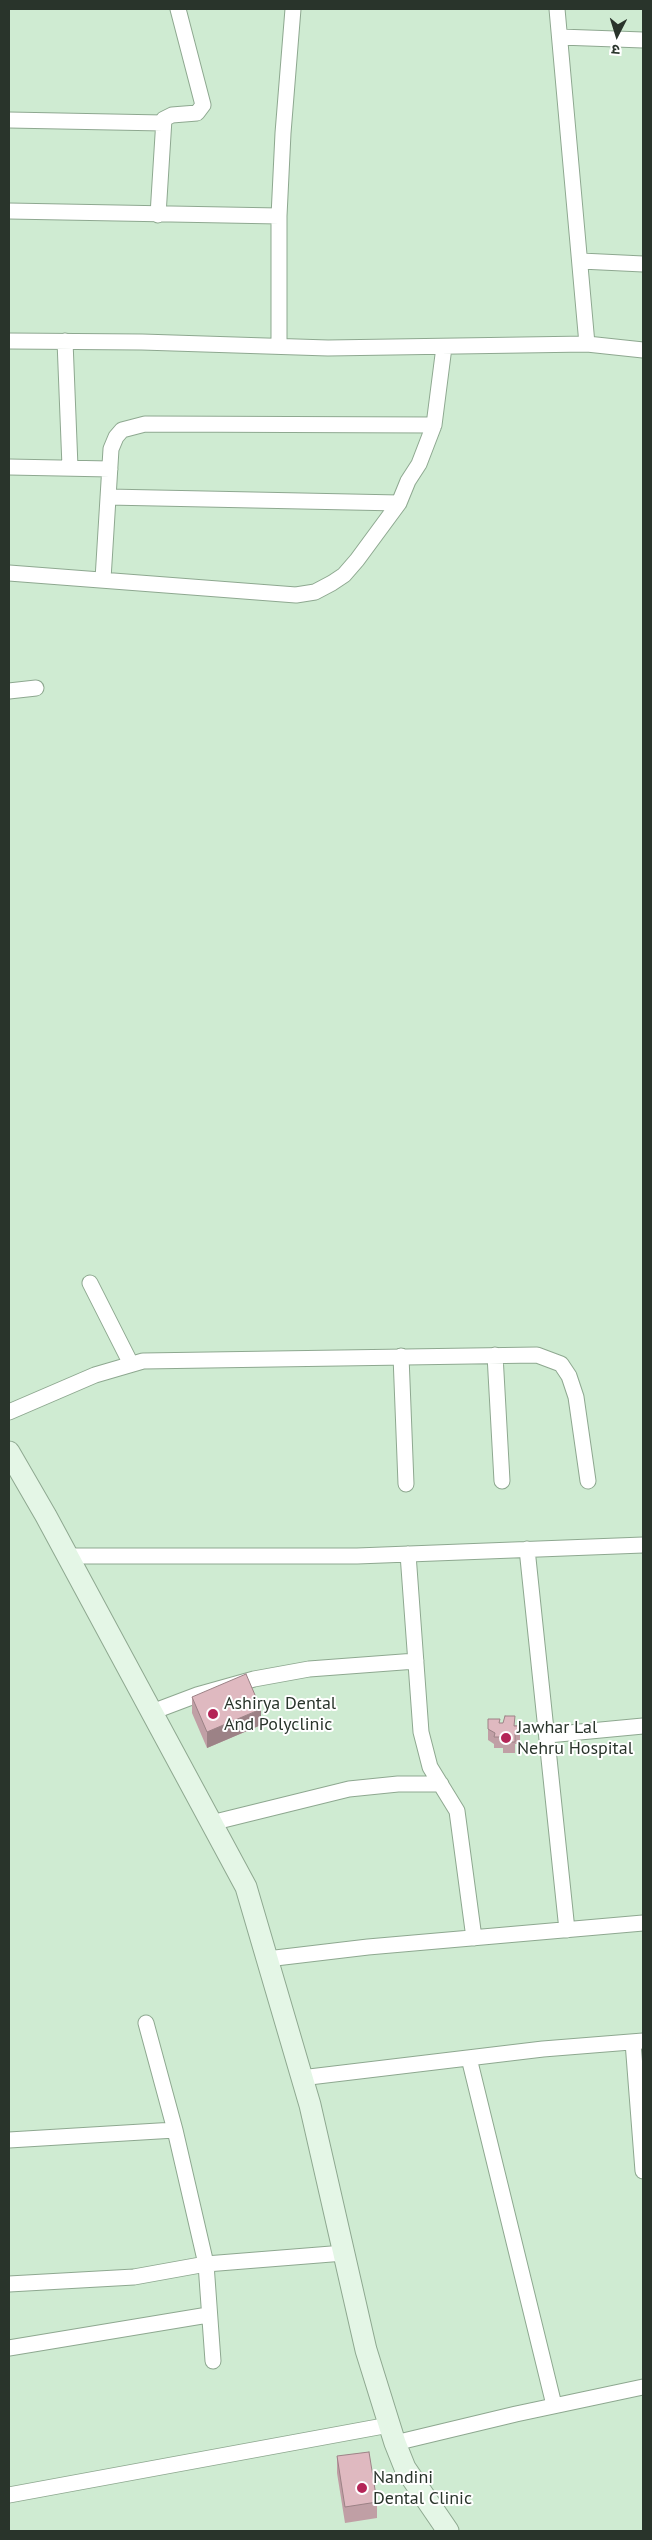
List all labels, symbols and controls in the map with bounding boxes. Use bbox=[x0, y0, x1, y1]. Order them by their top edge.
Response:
north arrow bbox=[592, 10, 642, 60]
text: उ bbox=[611, 41, 621, 59]
place label: Ashirya Dental And Polyclinic bbox=[224, 1693, 336, 1736]
marker: Ashirya Dental And Polyclinic bbox=[206, 1707, 220, 1721]
place label: Jawhar Lal Nehru Hospital bbox=[517, 1717, 633, 1760]
marker: Jawhar Lal Nehru Hospital bbox=[499, 1731, 513, 1745]
place label: Nandini Dental Clinic bbox=[373, 2467, 472, 2510]
marker: Nandini Dental Clinic bbox=[355, 2481, 369, 2495]

